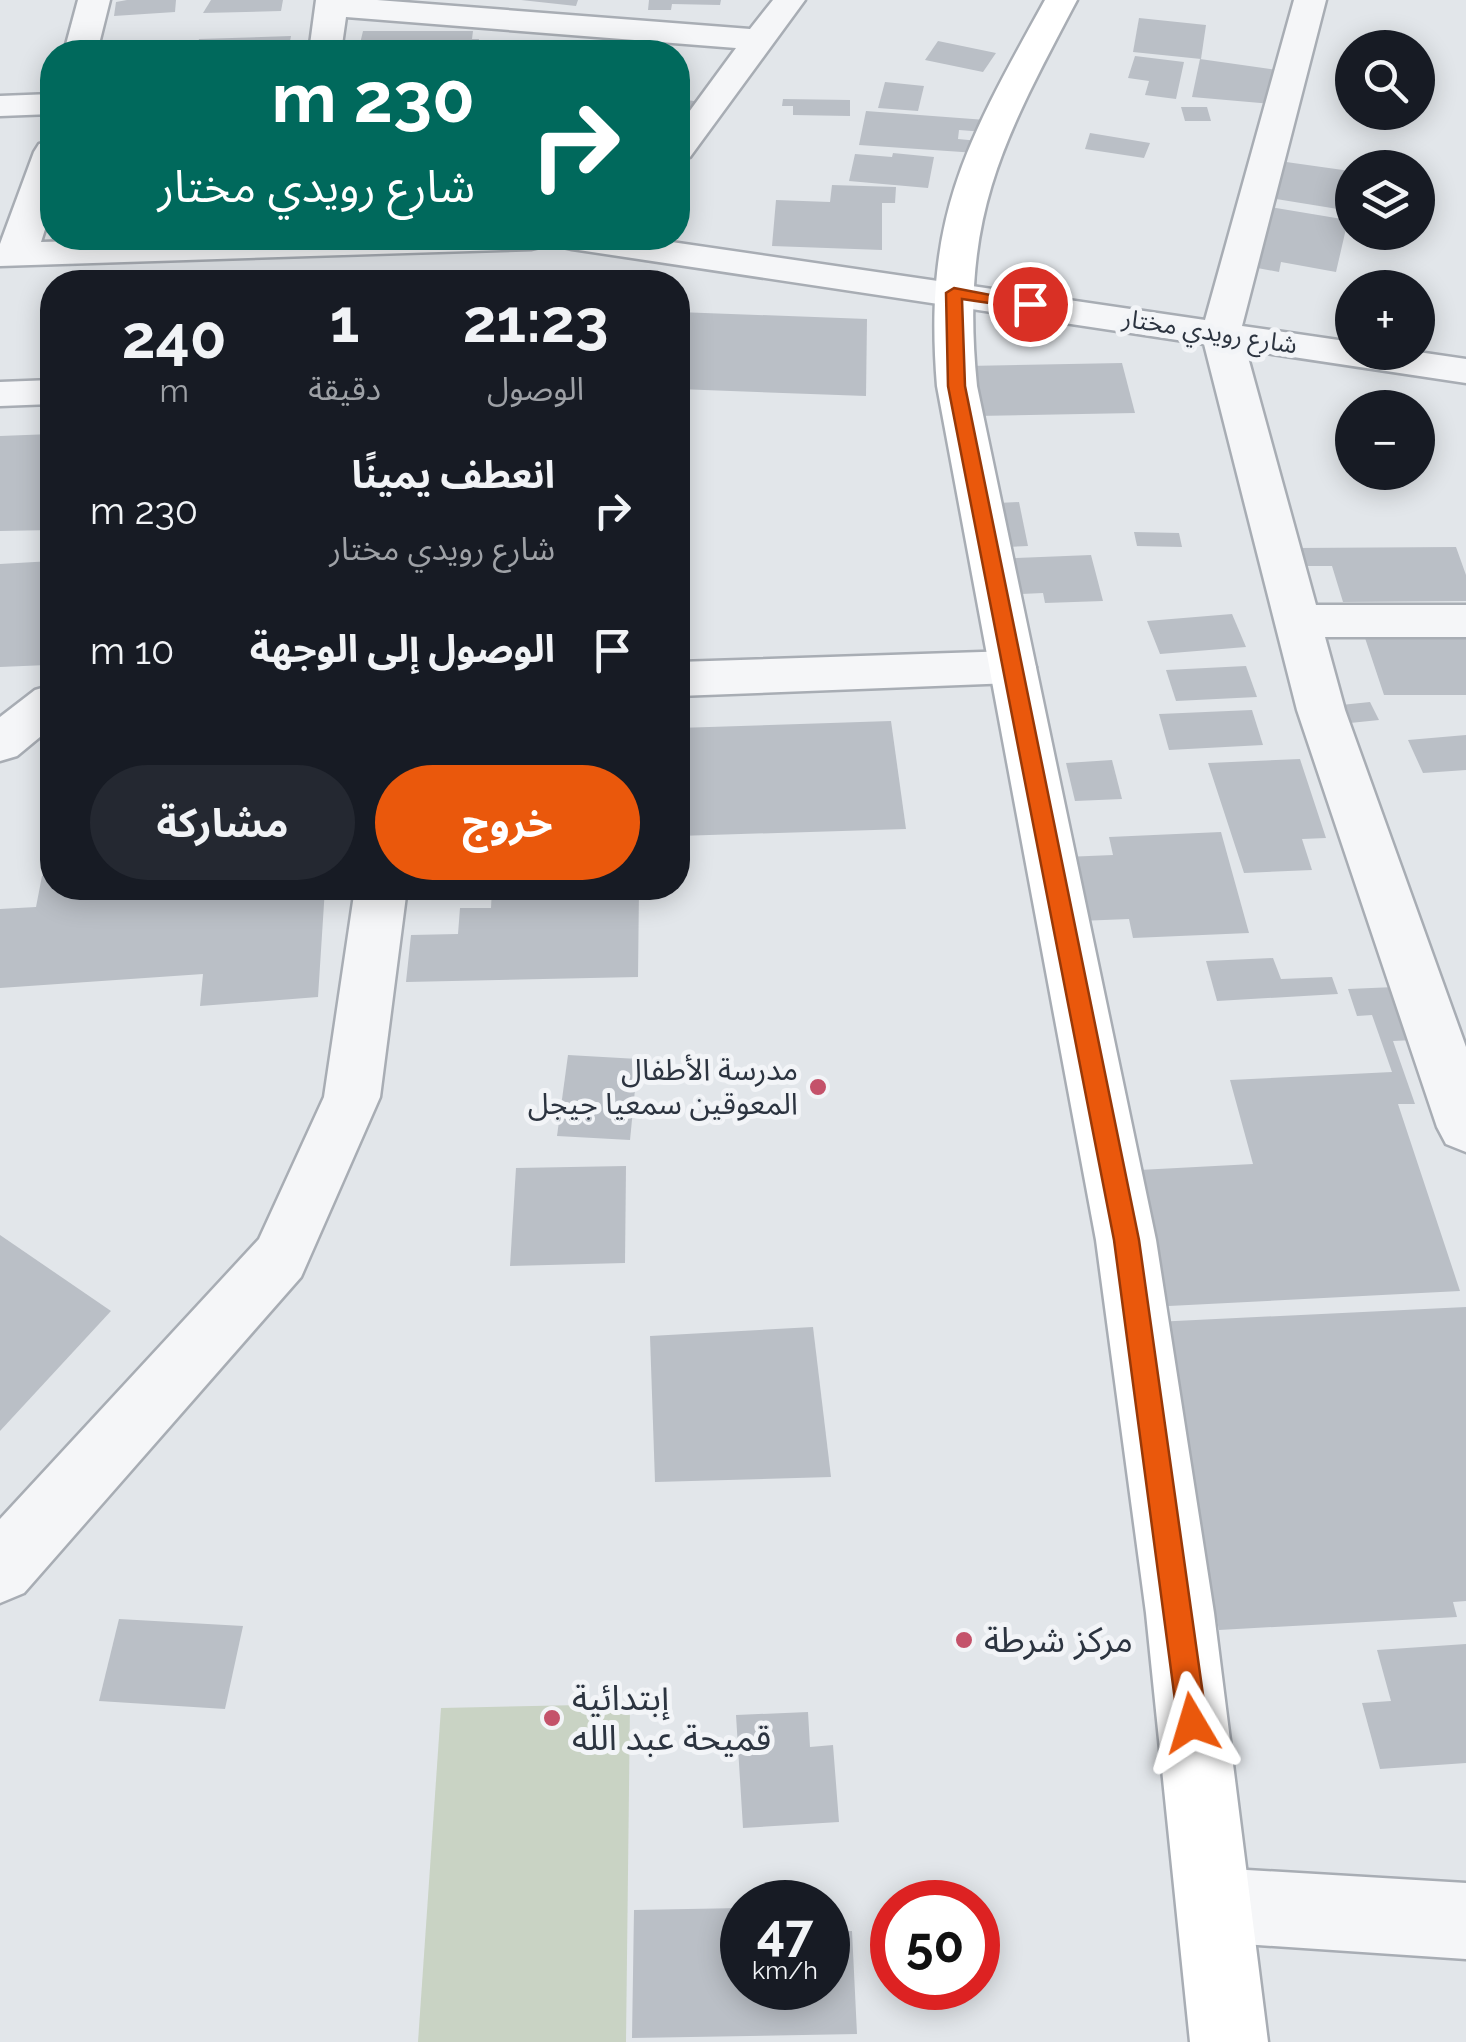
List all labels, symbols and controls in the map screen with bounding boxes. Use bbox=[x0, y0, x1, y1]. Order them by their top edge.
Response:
map controls bbox=[1335, 30, 1435, 490]
button: search bbox=[1335, 30, 1435, 130]
text: 230 m bbox=[271, 56, 475, 138]
icon: right bbox=[510, 80, 640, 210]
button: layers bbox=[1335, 150, 1435, 250]
text: شارع رويدي مختار bbox=[157, 160, 475, 213]
pin bbox=[988, 262, 1073, 347]
button: + bbox=[1335, 270, 1435, 370]
icon: arrive bbox=[1003, 277, 1058, 332]
text: 1 bbox=[330, 286, 359, 356]
text: 21:23 bbox=[463, 286, 608, 356]
text: 240 bbox=[122, 302, 227, 372]
street label: شارع رويدي مختار bbox=[1119, 302, 1299, 364]
text: دقيقة bbox=[308, 370, 381, 407]
text: الوصول bbox=[487, 370, 584, 407]
text: m bbox=[159, 372, 189, 409]
button: − bbox=[1335, 390, 1435, 490]
text: انعطف يمينًا bbox=[352, 452, 555, 497]
icon: right bbox=[585, 483, 640, 538]
text: 230 m bbox=[90, 488, 198, 533]
text: شارع رويدي مختار bbox=[329, 530, 555, 567]
icon: arrive bbox=[585, 623, 640, 678]
text: الوصول إلى الوجهة bbox=[250, 626, 555, 671]
text: 10 m bbox=[90, 628, 174, 673]
button: مشاركة bbox=[90, 765, 355, 880]
button: خروج bbox=[375, 765, 640, 880]
place label: مدرسة الأطفال المعوقين سمعيا جيجل bbox=[528, 1052, 798, 1121]
marker: مدرسة الأطفال المعوقين سمعيا جيجل bbox=[807, 1076, 829, 1098]
place label: مركز شرطة bbox=[984, 1619, 1133, 1660]
marker: مركز شرطة bbox=[953, 1629, 975, 1651]
position arrow bbox=[1140, 1671, 1244, 1775]
place label: إبتدائية قميحة عبد الله bbox=[572, 1677, 771, 1758]
marker: إبتدائية قميحة عبد الله bbox=[541, 1707, 563, 1729]
speed limit sign: 50 bbox=[870, 1880, 1000, 2010]
text: 47 bbox=[757, 1903, 813, 1962]
text: km/h bbox=[752, 1955, 818, 1985]

